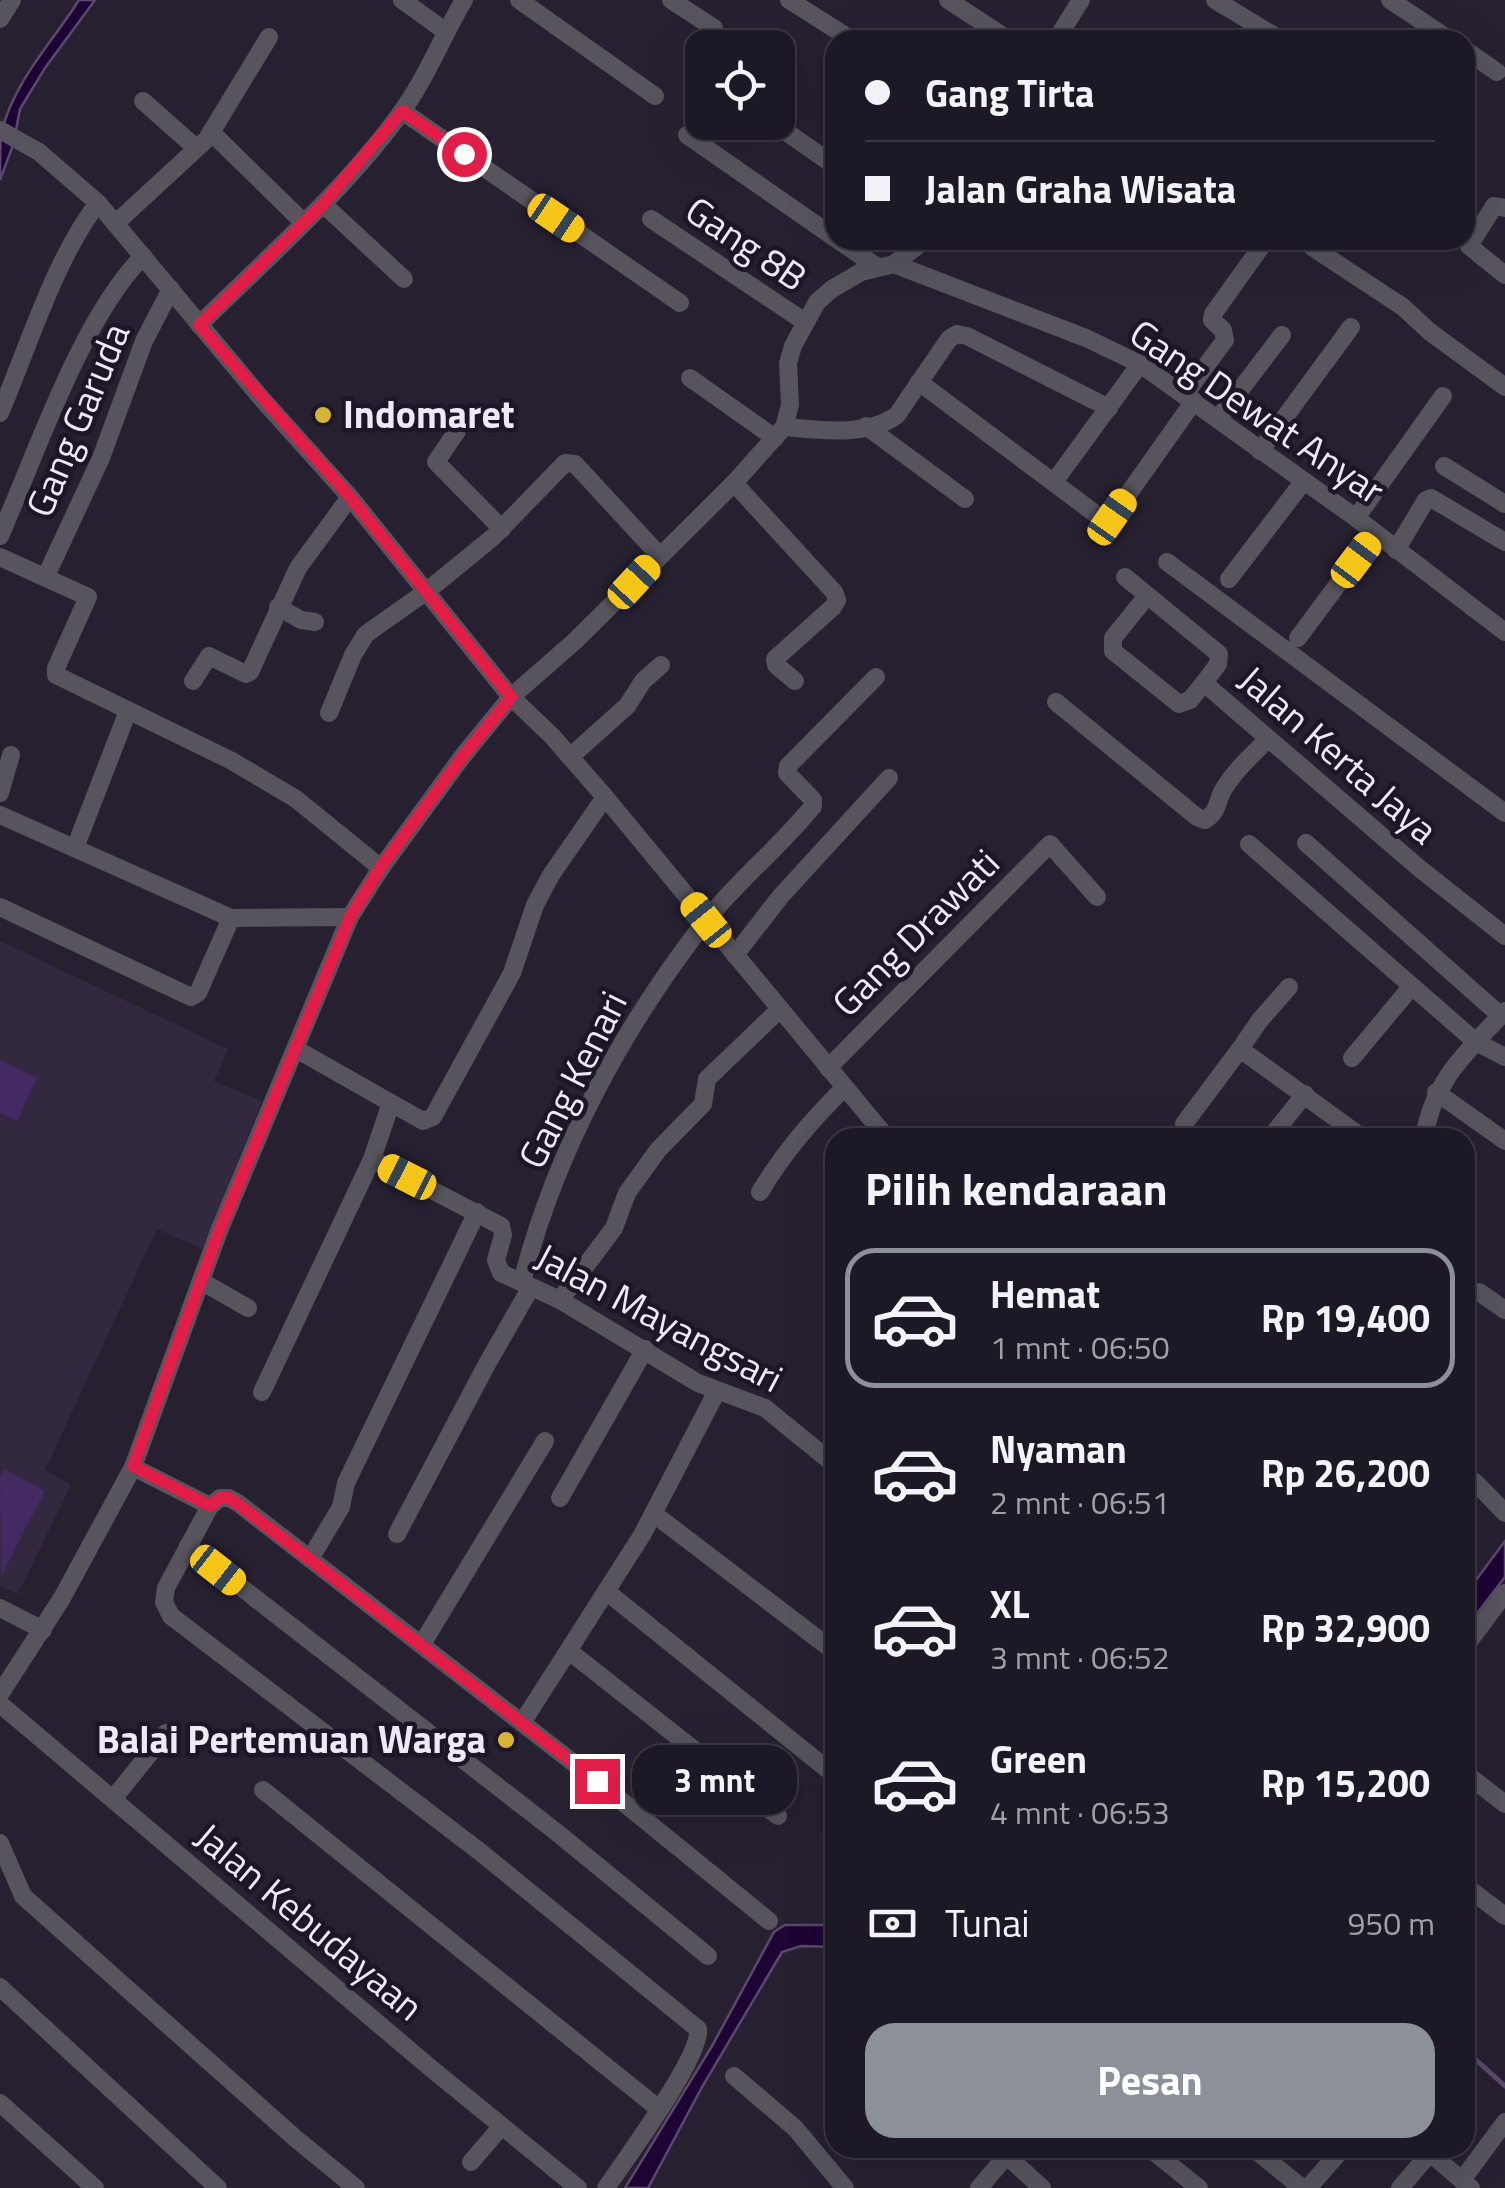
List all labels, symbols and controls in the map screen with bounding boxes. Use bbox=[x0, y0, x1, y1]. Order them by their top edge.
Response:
map controls bbox=[685, 30, 795, 140]
button: locate bbox=[685, 30, 795, 140]
text: Gang Tirta bbox=[925, 64, 1094, 122]
route start bbox=[442, 132, 487, 177]
text: Jalan Graha Wisata bbox=[925, 160, 1236, 218]
street label: Gang 8B bbox=[674, 181, 819, 305]
car bbox=[523, 189, 589, 247]
street label: Gang Dewat Anyar bbox=[1118, 304, 1397, 518]
street label: Gang Garuda bbox=[10, 314, 144, 526]
place label: Indomaret bbox=[343, 385, 515, 443]
marker: Indomaret bbox=[312, 404, 334, 426]
car bbox=[1083, 484, 1141, 550]
car bbox=[1326, 527, 1386, 593]
car bbox=[603, 550, 665, 614]
street label: Jalan Kerta Jaya bbox=[1226, 651, 1451, 857]
street label: Gang Drawati bbox=[818, 835, 1012, 1029]
car bbox=[675, 887, 737, 953]
street label: Gang Kenari bbox=[503, 981, 642, 1178]
car bbox=[373, 1150, 441, 1204]
text: Pilih kendaraan bbox=[865, 1154, 1168, 1222]
street label: Jalan Mayangsari bbox=[526, 1228, 793, 1407]
text: Hemat bbox=[990, 1265, 1100, 1323]
icon: car bbox=[870, 1273, 960, 1363]
text: Rp 19,400 bbox=[1261, 1289, 1430, 1347]
text: 1 mnt · 06:50 bbox=[990, 1323, 1170, 1371]
text: Nyaman bbox=[990, 1420, 1127, 1478]
icon: car bbox=[870, 1428, 960, 1518]
text: Rp 26,200 bbox=[1261, 1444, 1430, 1502]
text: 2 mnt · 06:51 bbox=[990, 1478, 1170, 1526]
car bbox=[185, 1540, 251, 1600]
text: XL bbox=[990, 1575, 1030, 1633]
icon: car bbox=[870, 1583, 960, 1673]
text: Rp 32,900 bbox=[1261, 1599, 1430, 1657]
text: 3 mnt · 06:52 bbox=[990, 1633, 1170, 1681]
place label: Balai Pertemuan Warga bbox=[97, 1710, 486, 1768]
marker: Balai Pertemuan Warga bbox=[495, 1729, 517, 1751]
text: Green bbox=[990, 1730, 1087, 1788]
icon: car bbox=[870, 1738, 960, 1828]
callout: 3 mnt bbox=[632, 1746, 797, 1816]
text: Rp 15,200 bbox=[1261, 1754, 1430, 1812]
text: 3 mnt bbox=[674, 1756, 755, 1804]
route end bbox=[575, 1759, 620, 1804]
text: 4 mnt · 06:53 bbox=[990, 1788, 1170, 1836]
street label: Jalan Kebudayaan bbox=[183, 1808, 436, 2034]
text: Tunai bbox=[945, 1894, 1030, 1952]
icon: cash bbox=[865, 1896, 920, 1951]
text: 950 m bbox=[1347, 1899, 1435, 1947]
button: Pesan bbox=[865, 2023, 1435, 2138]

